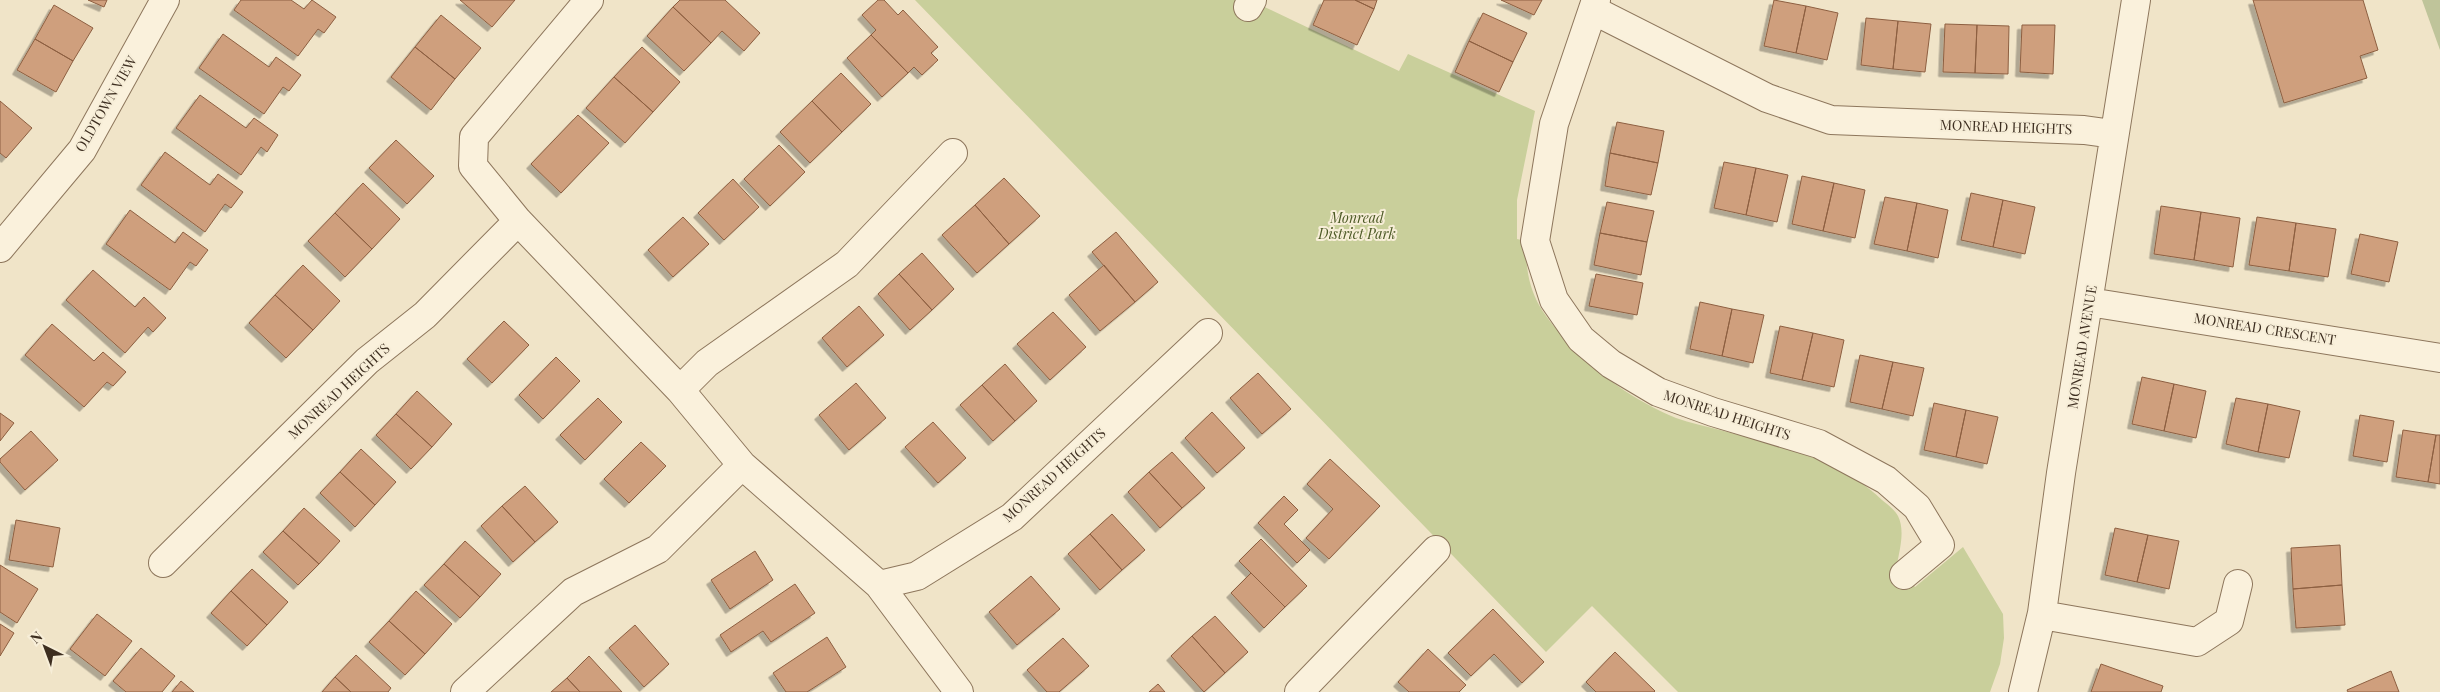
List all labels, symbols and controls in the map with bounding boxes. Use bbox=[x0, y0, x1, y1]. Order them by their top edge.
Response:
street label: OLDTOWN VIEW bbox=[70, 52, 141, 155]
street label: MONREAD HEIGHTS bbox=[1940, 115, 2073, 138]
park label: Monread District Park bbox=[1317, 208, 1396, 243]
street label: MONREAD AVENUE bbox=[2062, 284, 2101, 410]
street label: MONREAD CRESCENT bbox=[2193, 308, 2338, 349]
street label: MONREAD HEIGHTS bbox=[284, 339, 394, 443]
street label: MONREAD HEIGHTS bbox=[1661, 385, 1793, 444]
street label: MONREAD HEIGHTS bbox=[998, 423, 1109, 526]
north arrow bbox=[20, 622, 70, 672]
text: N bbox=[26, 627, 46, 647]

